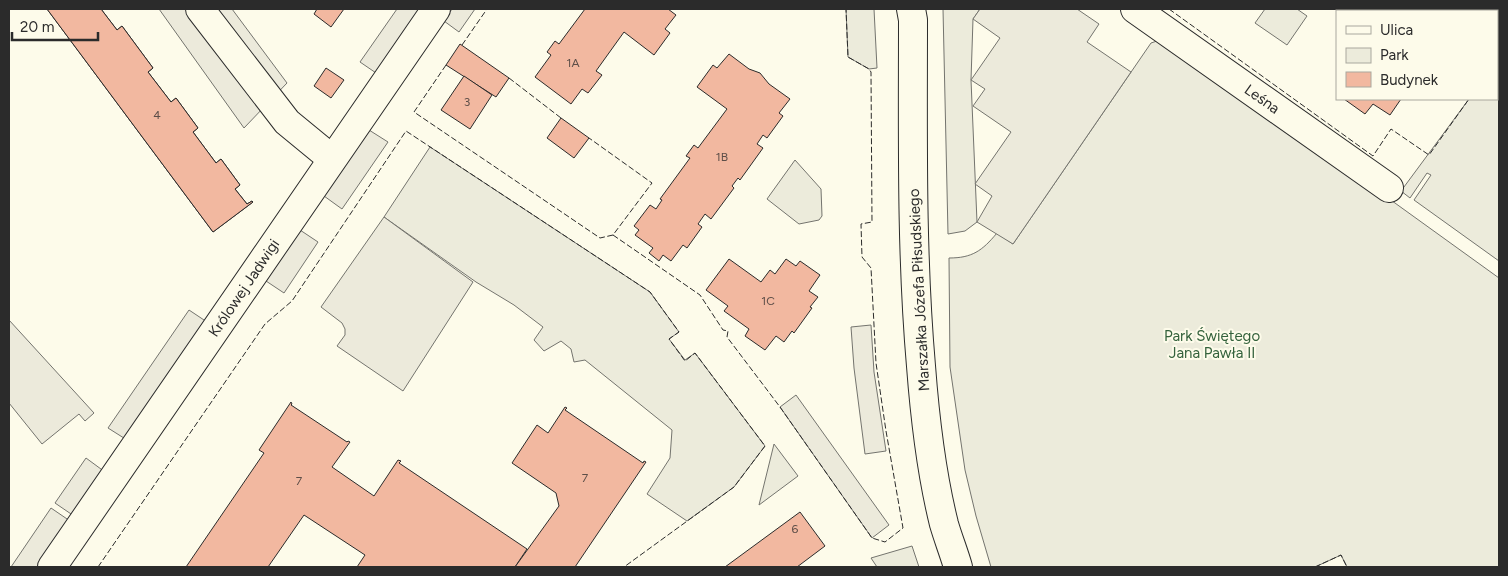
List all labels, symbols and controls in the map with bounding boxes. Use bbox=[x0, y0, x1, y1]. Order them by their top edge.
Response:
scale bar bbox=[12, 10, 99, 42]
legend bbox=[1336, 10, 1498, 100]
text: 20 m bbox=[20, 18, 54, 36]
text: Ulica bbox=[1380, 21, 1413, 39]
text: Park bbox=[1380, 46, 1409, 64]
house number: 1A bbox=[566, 56, 580, 70]
text: Budynek bbox=[1380, 71, 1439, 89]
street label: Leśna bbox=[1241, 80, 1283, 118]
house number: 3 bbox=[464, 95, 470, 109]
house number: 4 bbox=[153, 108, 161, 122]
house number: 1B bbox=[716, 150, 728, 164]
street label: Marszałka Józefa Piłsudskiego bbox=[905, 188, 933, 392]
street label: Królowej Jadwigi bbox=[205, 236, 283, 340]
house number: 1C bbox=[761, 294, 775, 308]
park label: Park Świętego Jana Pawła II bbox=[1164, 327, 1260, 362]
house number: 7 bbox=[582, 471, 589, 485]
house number: 7 bbox=[296, 474, 303, 488]
house number: 6 bbox=[792, 522, 799, 536]

